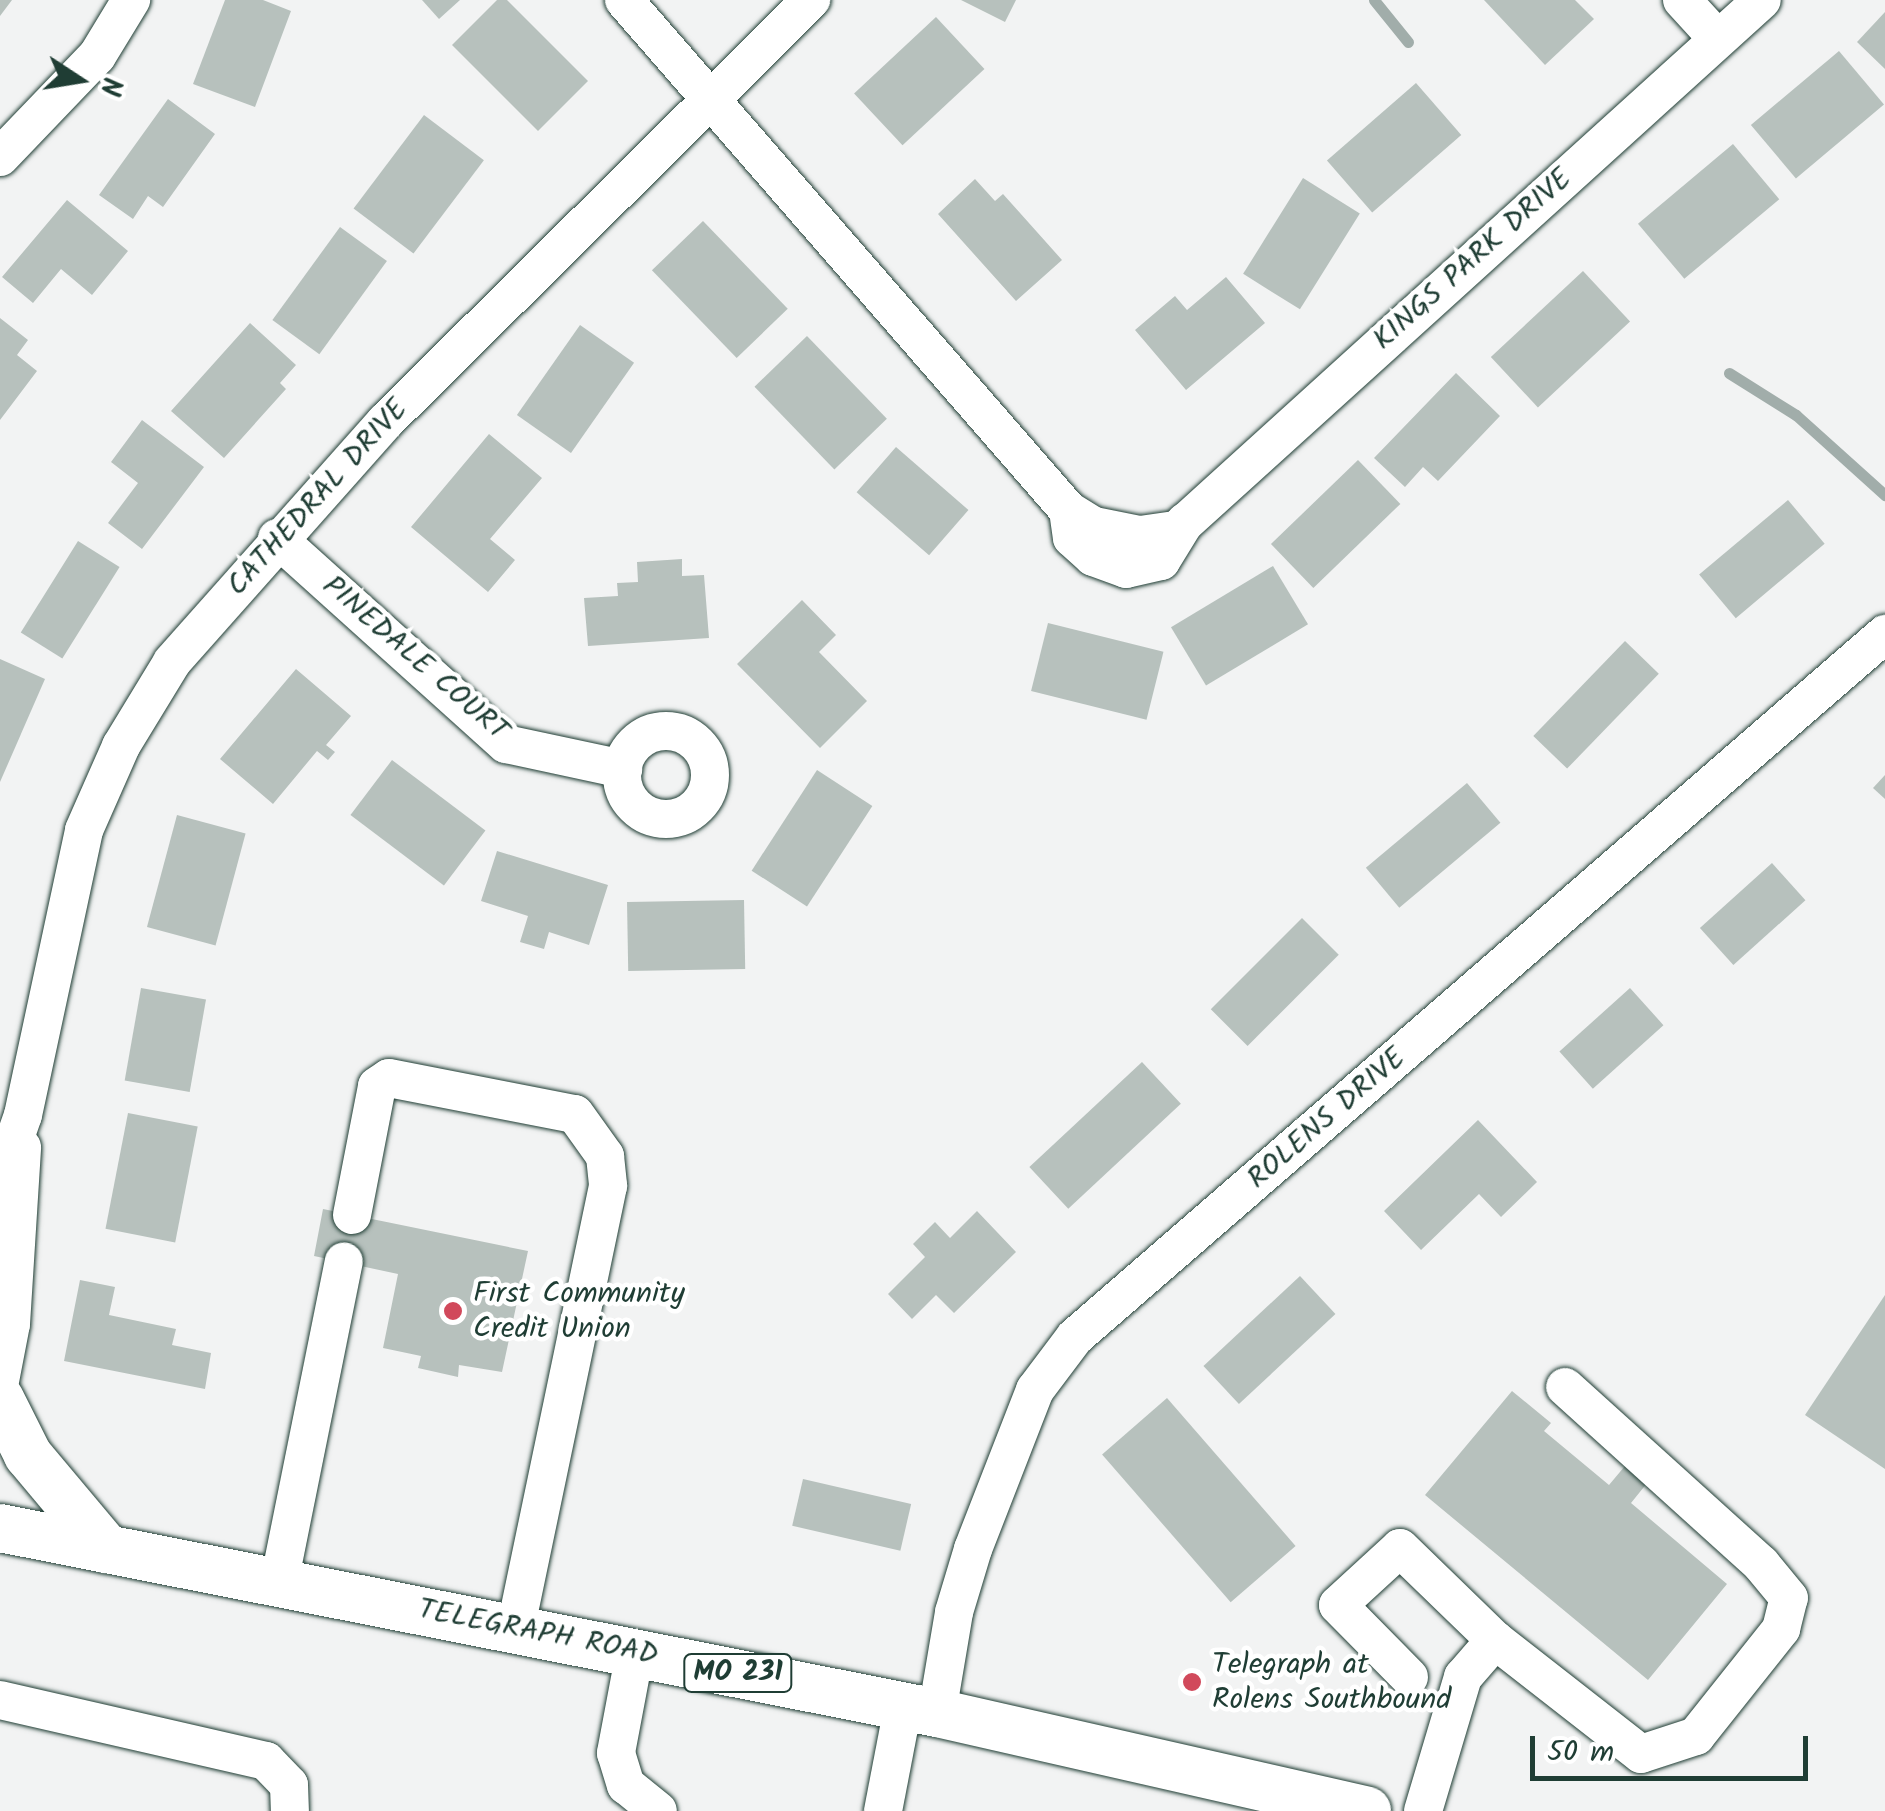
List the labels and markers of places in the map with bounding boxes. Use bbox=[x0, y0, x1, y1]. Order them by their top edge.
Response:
place label: First Community Credit Union bbox=[473, 1276, 685, 1346]
marker: First Community Credit Union bbox=[442, 1300, 464, 1322]
place label: Telegraph at Rolens Southbound bbox=[1212, 1647, 1451, 1718]
marker: Telegraph at Rolens Southbound bbox=[1181, 1671, 1203, 1693]

